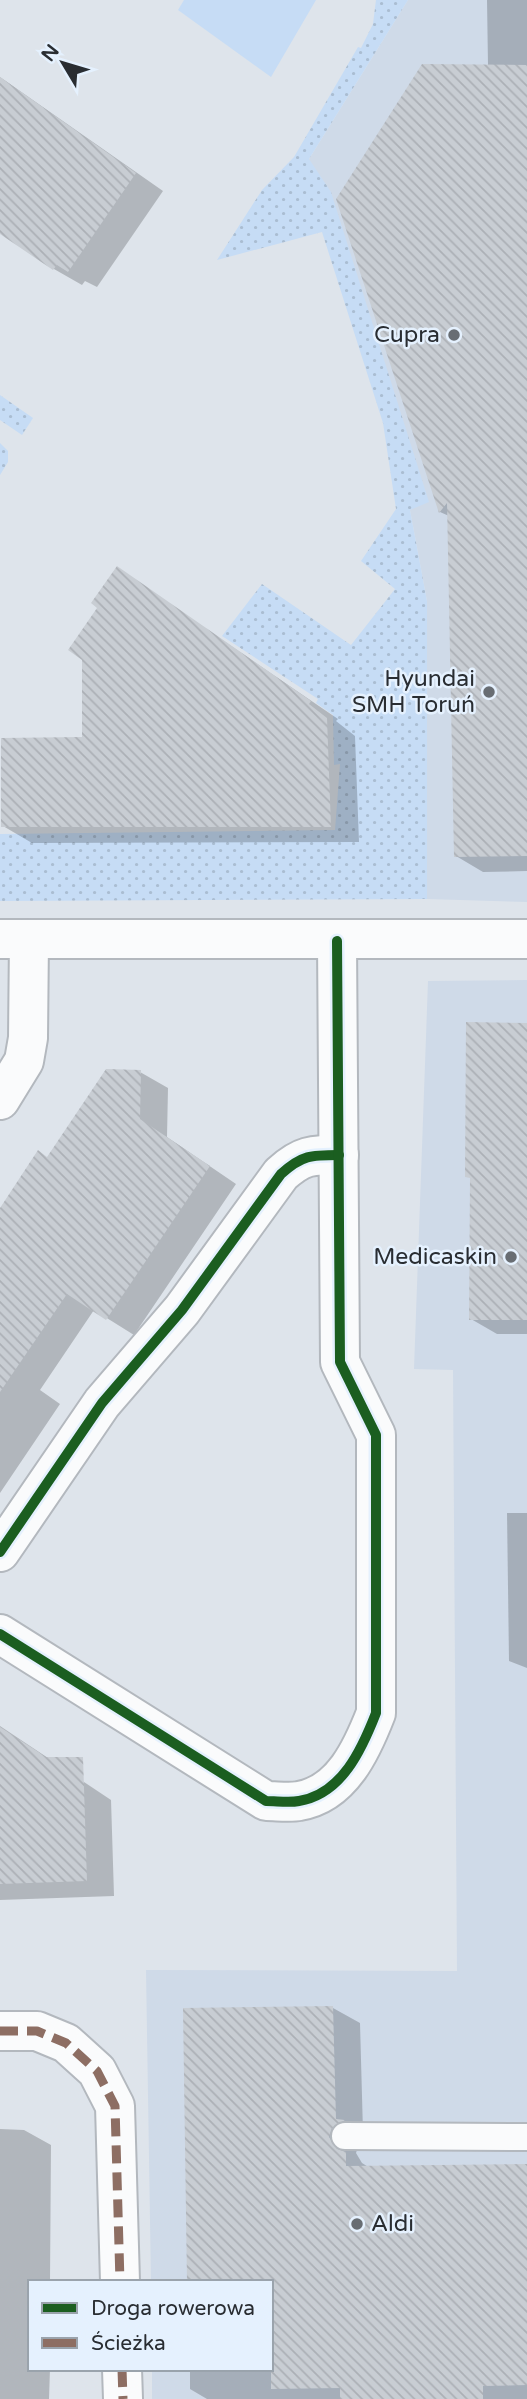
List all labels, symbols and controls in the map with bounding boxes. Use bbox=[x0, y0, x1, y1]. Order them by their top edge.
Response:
north arrow bbox=[28, 28, 98, 98]
text: N bbox=[37, 40, 64, 66]
place label: Cupra bbox=[374, 321, 440, 349]
marker: Cupra bbox=[446, 327, 462, 343]
place label: Hyundai SMH Toruń bbox=[352, 665, 475, 719]
marker: Hyundai SMH Toruń bbox=[481, 684, 497, 700]
place label: Medicaskin bbox=[373, 1243, 497, 1271]
marker: Medicaskin bbox=[503, 1249, 519, 1265]
place label: Aldi bbox=[371, 2210, 414, 2238]
marker: Aldi bbox=[349, 2216, 365, 2232]
legend bbox=[28, 2280, 273, 2371]
text: Droga rowerowa bbox=[91, 2296, 255, 2321]
text: Ścieżka bbox=[91, 2331, 166, 2356]

